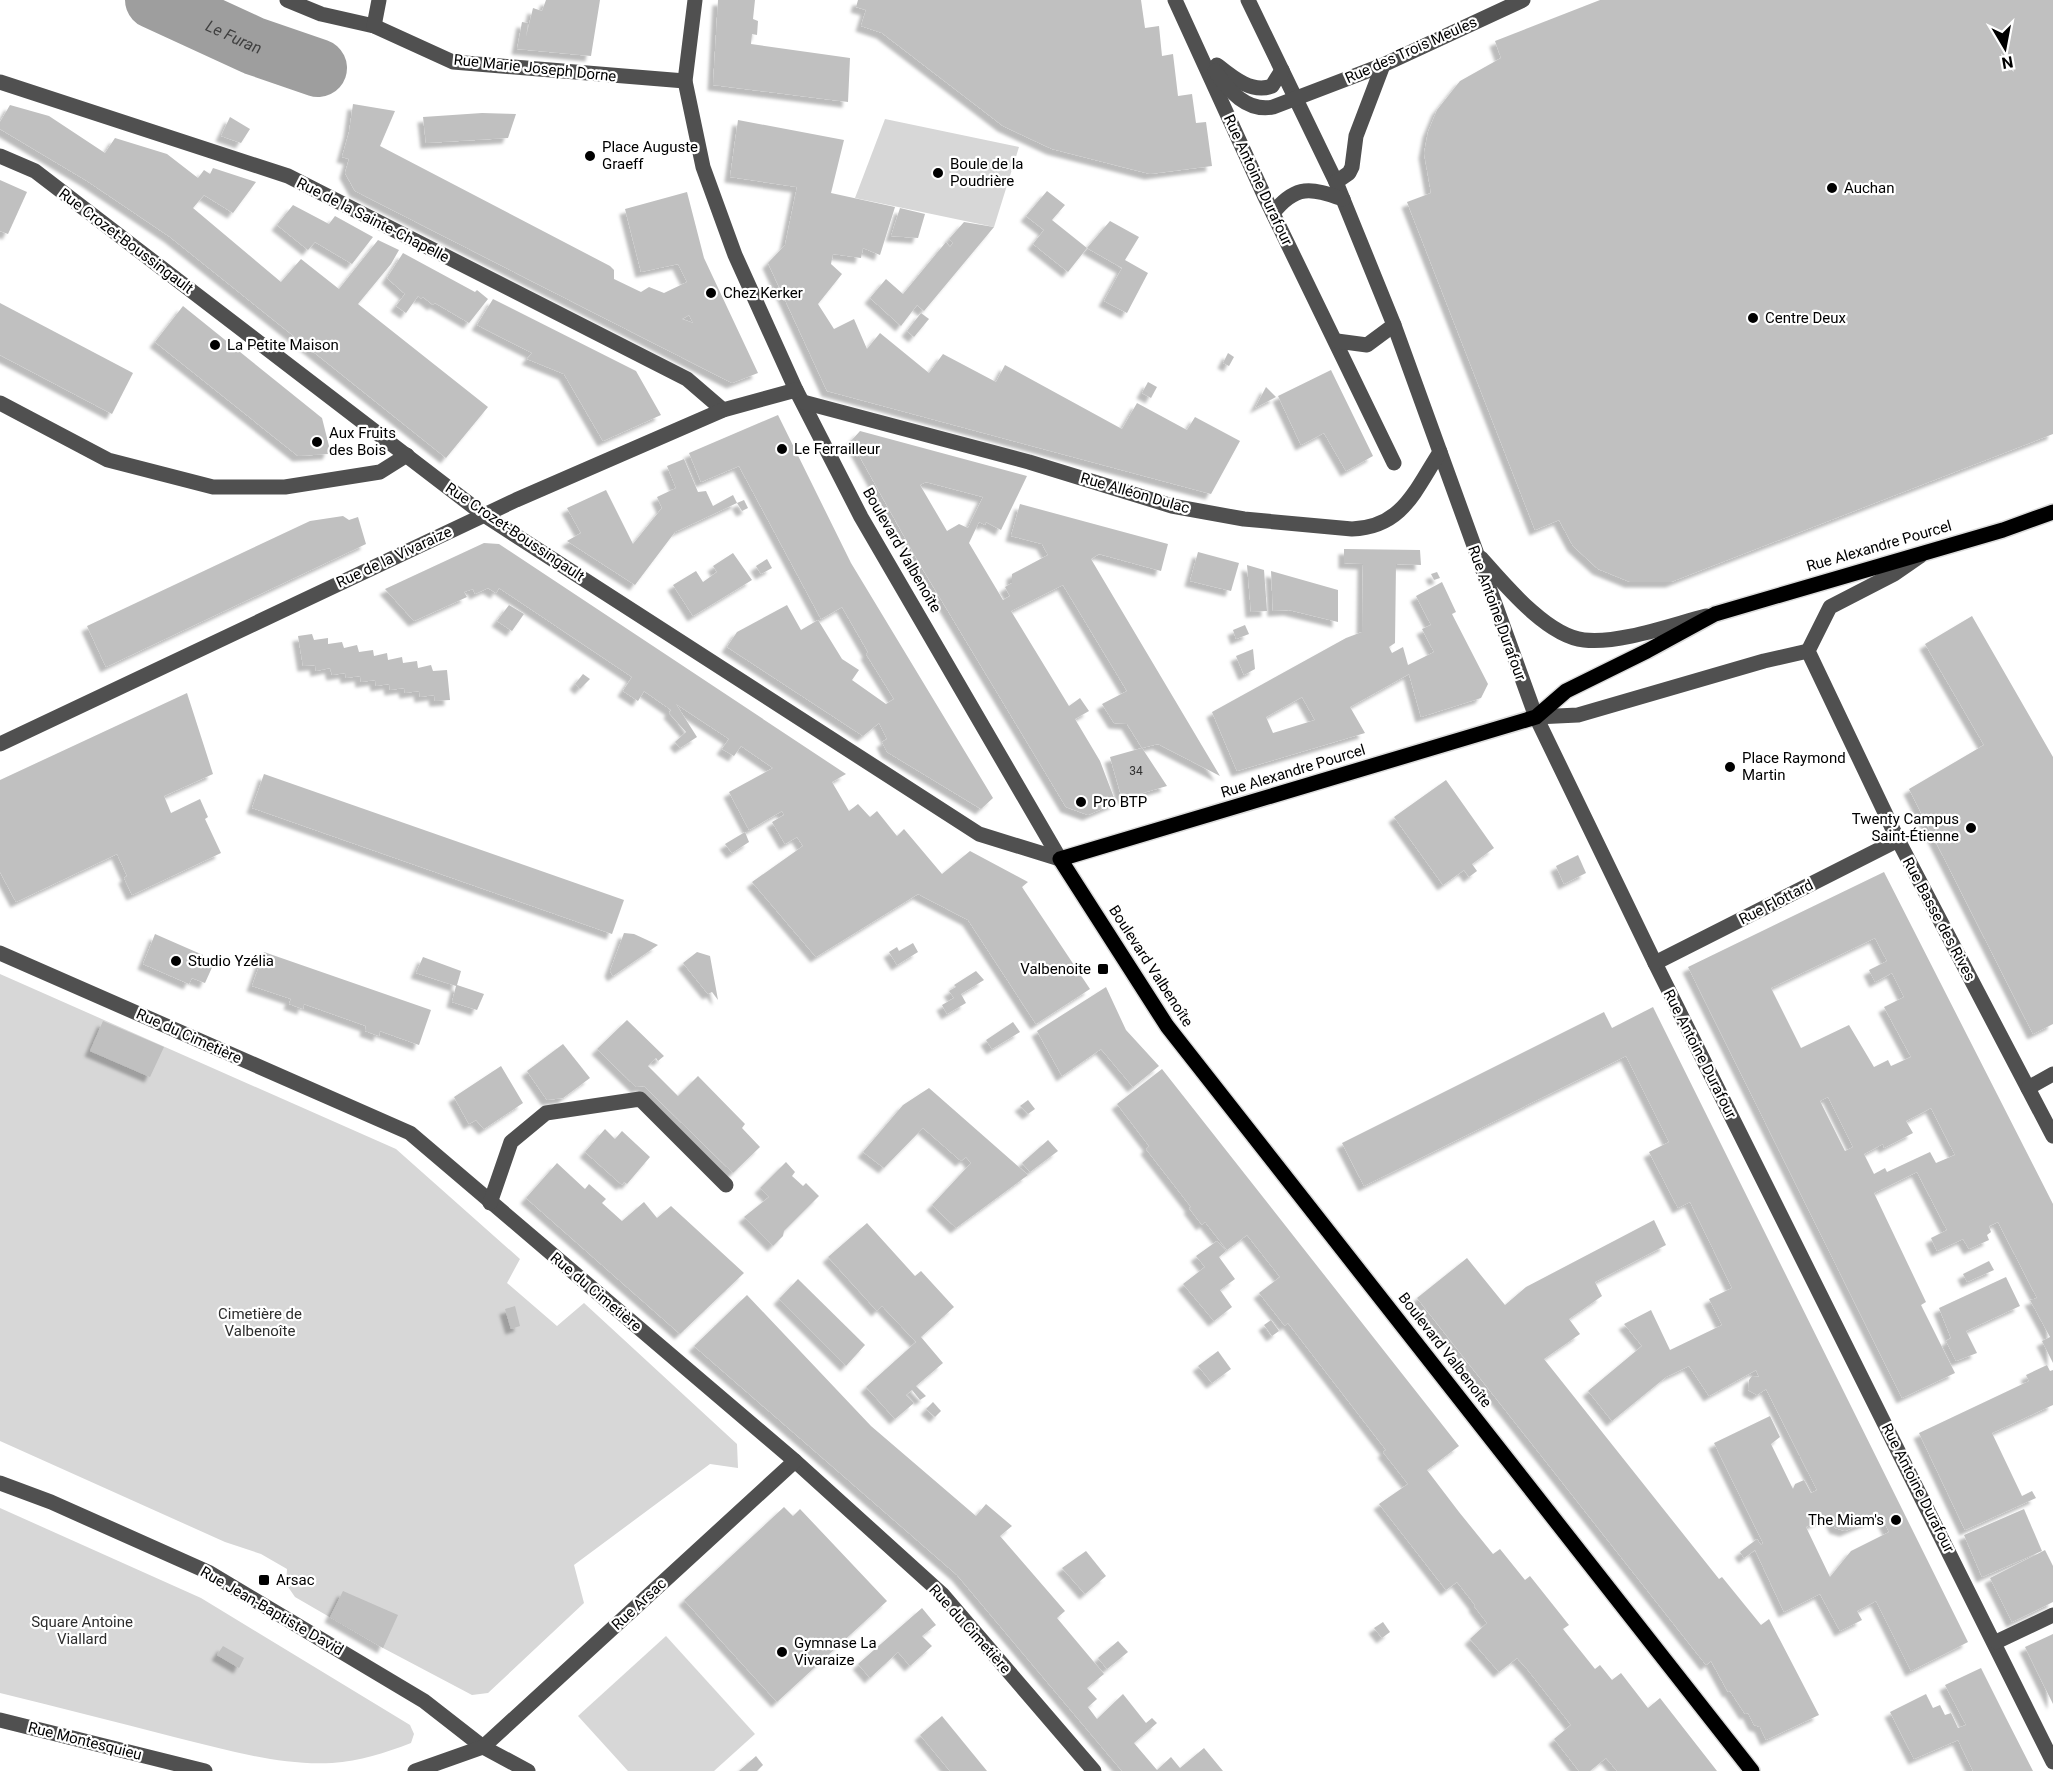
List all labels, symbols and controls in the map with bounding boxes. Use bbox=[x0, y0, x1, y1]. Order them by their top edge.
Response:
street label: Rue des Trois Meules bbox=[1342, 13, 1480, 87]
water label: Le Furan bbox=[203, 16, 264, 57]
north arrow bbox=[1975, 18, 2035, 78]
street label: Rue Marie Joseph Dorne bbox=[453, 51, 617, 86]
text: N bbox=[2000, 52, 2015, 73]
street label: Rue Antoine Durafour bbox=[1220, 112, 1296, 248]
place label: Place Auguste Graeff bbox=[602, 138, 698, 173]
marker: Place Auguste Graeff bbox=[583, 149, 597, 163]
place label: Boule de la Poudrière bbox=[950, 155, 1023, 190]
marker: Boule de la Poudrière bbox=[931, 166, 945, 180]
street label: Rue de la Sainte-Chapelle bbox=[294, 174, 452, 266]
place label: Auchan bbox=[1844, 179, 1895, 197]
marker: Auchan bbox=[1825, 181, 1839, 195]
street label: Rue Crozet-Boussingault bbox=[55, 185, 197, 297]
place label: Chez Kerker bbox=[723, 284, 803, 302]
marker: Chez Kerker bbox=[704, 286, 718, 300]
place label: Centre Deux bbox=[1765, 309, 1847, 327]
marker: Centre Deux bbox=[1746, 311, 1760, 325]
place label: La Petite Maison bbox=[227, 336, 339, 354]
marker: La Petite Maison bbox=[208, 338, 222, 352]
place label: Aux Fruits des Bois bbox=[329, 424, 396, 459]
marker: Aux Fruits des Bois bbox=[310, 435, 324, 449]
place label: Le Ferrailleur bbox=[794, 440, 880, 458]
marker: Le Ferrailleur bbox=[775, 442, 789, 456]
street label: Rue Alléon Dulac bbox=[1078, 469, 1192, 517]
street label: Rue Crozet-Boussingault bbox=[442, 479, 588, 585]
street label: Boulevard Valbenoîte bbox=[859, 484, 945, 616]
street label: Rue Alexandre Pourcel bbox=[1804, 517, 1954, 575]
street label: Rue de la Vivaraize bbox=[333, 522, 455, 592]
street label: Rue Antoine Durafour bbox=[1464, 543, 1530, 683]
street label: Rue Alexandre Pourcel bbox=[1219, 740, 1367, 802]
place label: Place Raymond Martin bbox=[1742, 749, 1846, 784]
marker: Place Raymond Martin bbox=[1723, 760, 1737, 774]
house number: 34 bbox=[1129, 764, 1143, 778]
place label: Pro BTP bbox=[1093, 793, 1147, 811]
marker: Pro BTP bbox=[1074, 795, 1088, 809]
place label: Twenty Campus Saint-Étienne bbox=[1852, 810, 1959, 845]
marker: Twenty Campus Saint-Étienne bbox=[1964, 821, 1978, 835]
street label: Rue Basse des Rives bbox=[1899, 854, 1979, 984]
street label: Rue Flottard bbox=[1736, 876, 1816, 928]
street label: Boulevard Valbenoîte bbox=[1105, 902, 1197, 1030]
place label: Studio Yzélia bbox=[188, 952, 274, 970]
marker: Studio Yzélia bbox=[169, 954, 183, 968]
place label: Valbenoite bbox=[1020, 960, 1091, 978]
marker: Valbenoite bbox=[1096, 962, 1110, 976]
street label: Rue Antoine Durafour bbox=[1660, 986, 1740, 1122]
street label: Rue du Cimetière bbox=[133, 1005, 245, 1067]
street label: Rue du Cimetière bbox=[547, 1249, 645, 1335]
street label: Boulevard Valbenoîte bbox=[1395, 1289, 1495, 1411]
park label: Cimetière de Valbenoîte bbox=[218, 1305, 302, 1340]
street label: Rue Antoine Durafour bbox=[1878, 1420, 1958, 1556]
place label: The Miam's bbox=[1808, 1511, 1884, 1529]
marker: The Miam's bbox=[1889, 1513, 1903, 1527]
street label: Rue Jean-Baptiste David bbox=[197, 1563, 347, 1659]
place label: Arsac bbox=[276, 1571, 315, 1589]
marker: Arsac bbox=[257, 1573, 271, 1587]
street label: Rue Arsac bbox=[608, 1574, 670, 1634]
street label: Rue du Cimetière bbox=[925, 1581, 1015, 1677]
park label: Square Antoine Viallard bbox=[31, 1613, 133, 1648]
place label: Gymnase La Vivaraize bbox=[794, 1634, 877, 1669]
marker: Gymnase La Vivaraize bbox=[775, 1645, 789, 1659]
street label: Rue Montesquieu bbox=[26, 1718, 144, 1764]

